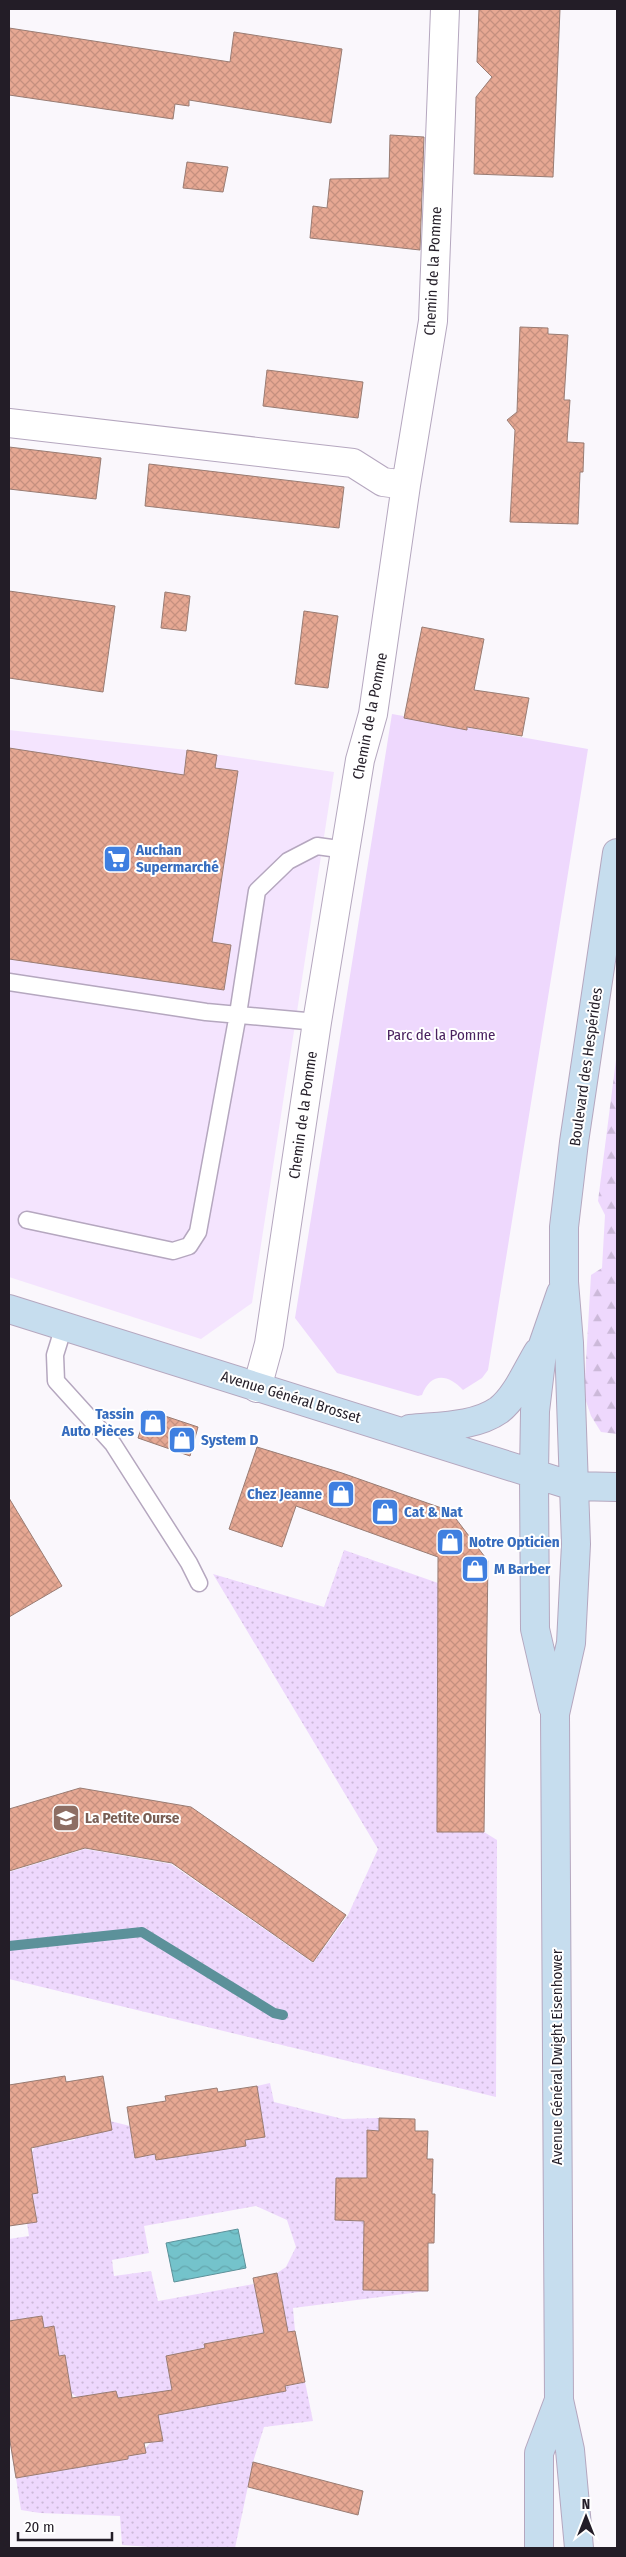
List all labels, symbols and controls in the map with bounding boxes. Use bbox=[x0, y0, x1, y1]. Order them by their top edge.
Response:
street label: Chemin de la Pomme bbox=[421, 206, 445, 336]
street label: Chemin de la Pomme bbox=[349, 651, 391, 781]
place label: Auchan Supermarché bbox=[135, 841, 219, 876]
supermarket icon: Auchan Supermarché bbox=[102, 844, 132, 874]
street label: Boulevard des Hespérides bbox=[566, 987, 606, 1147]
park label: Parc de la Pomme bbox=[387, 1026, 495, 1044]
street label: Chemin de la Pomme bbox=[285, 1050, 321, 1180]
street label: Avenue Général Brosset bbox=[219, 1367, 363, 1427]
place label: Tassin Auto Pièces bbox=[61, 1405, 134, 1440]
shop icon: Tassin Auto Pièces bbox=[138, 1408, 168, 1438]
shop icon: System D bbox=[167, 1425, 197, 1455]
place label: System D bbox=[201, 1431, 258, 1449]
shop icon: Chez Jeanne bbox=[326, 1479, 356, 1509]
place label: Chez Jeanne bbox=[247, 1485, 322, 1503]
shop icon: Cat & Nat bbox=[370, 1497, 400, 1527]
place label: Cat & Nat bbox=[404, 1503, 464, 1521]
shop icon: Notre Opticien bbox=[435, 1527, 465, 1557]
place label: Notre Opticien bbox=[469, 1533, 560, 1551]
shop icon: M Barber bbox=[460, 1554, 490, 1584]
place label: M Barber bbox=[494, 1560, 551, 1578]
school or university icon: La Petite Ourse bbox=[51, 1803, 81, 1833]
place label: La Petite Ourse bbox=[85, 1809, 180, 1827]
street label: Avenue Général Dwight Eisenhower bbox=[548, 1948, 566, 2165]
north arrow bbox=[561, 2492, 611, 2542]
text: N bbox=[582, 2496, 590, 2513]
scale bar bbox=[18, 2510, 111, 2542]
text: 20 m bbox=[25, 2518, 55, 2536]

